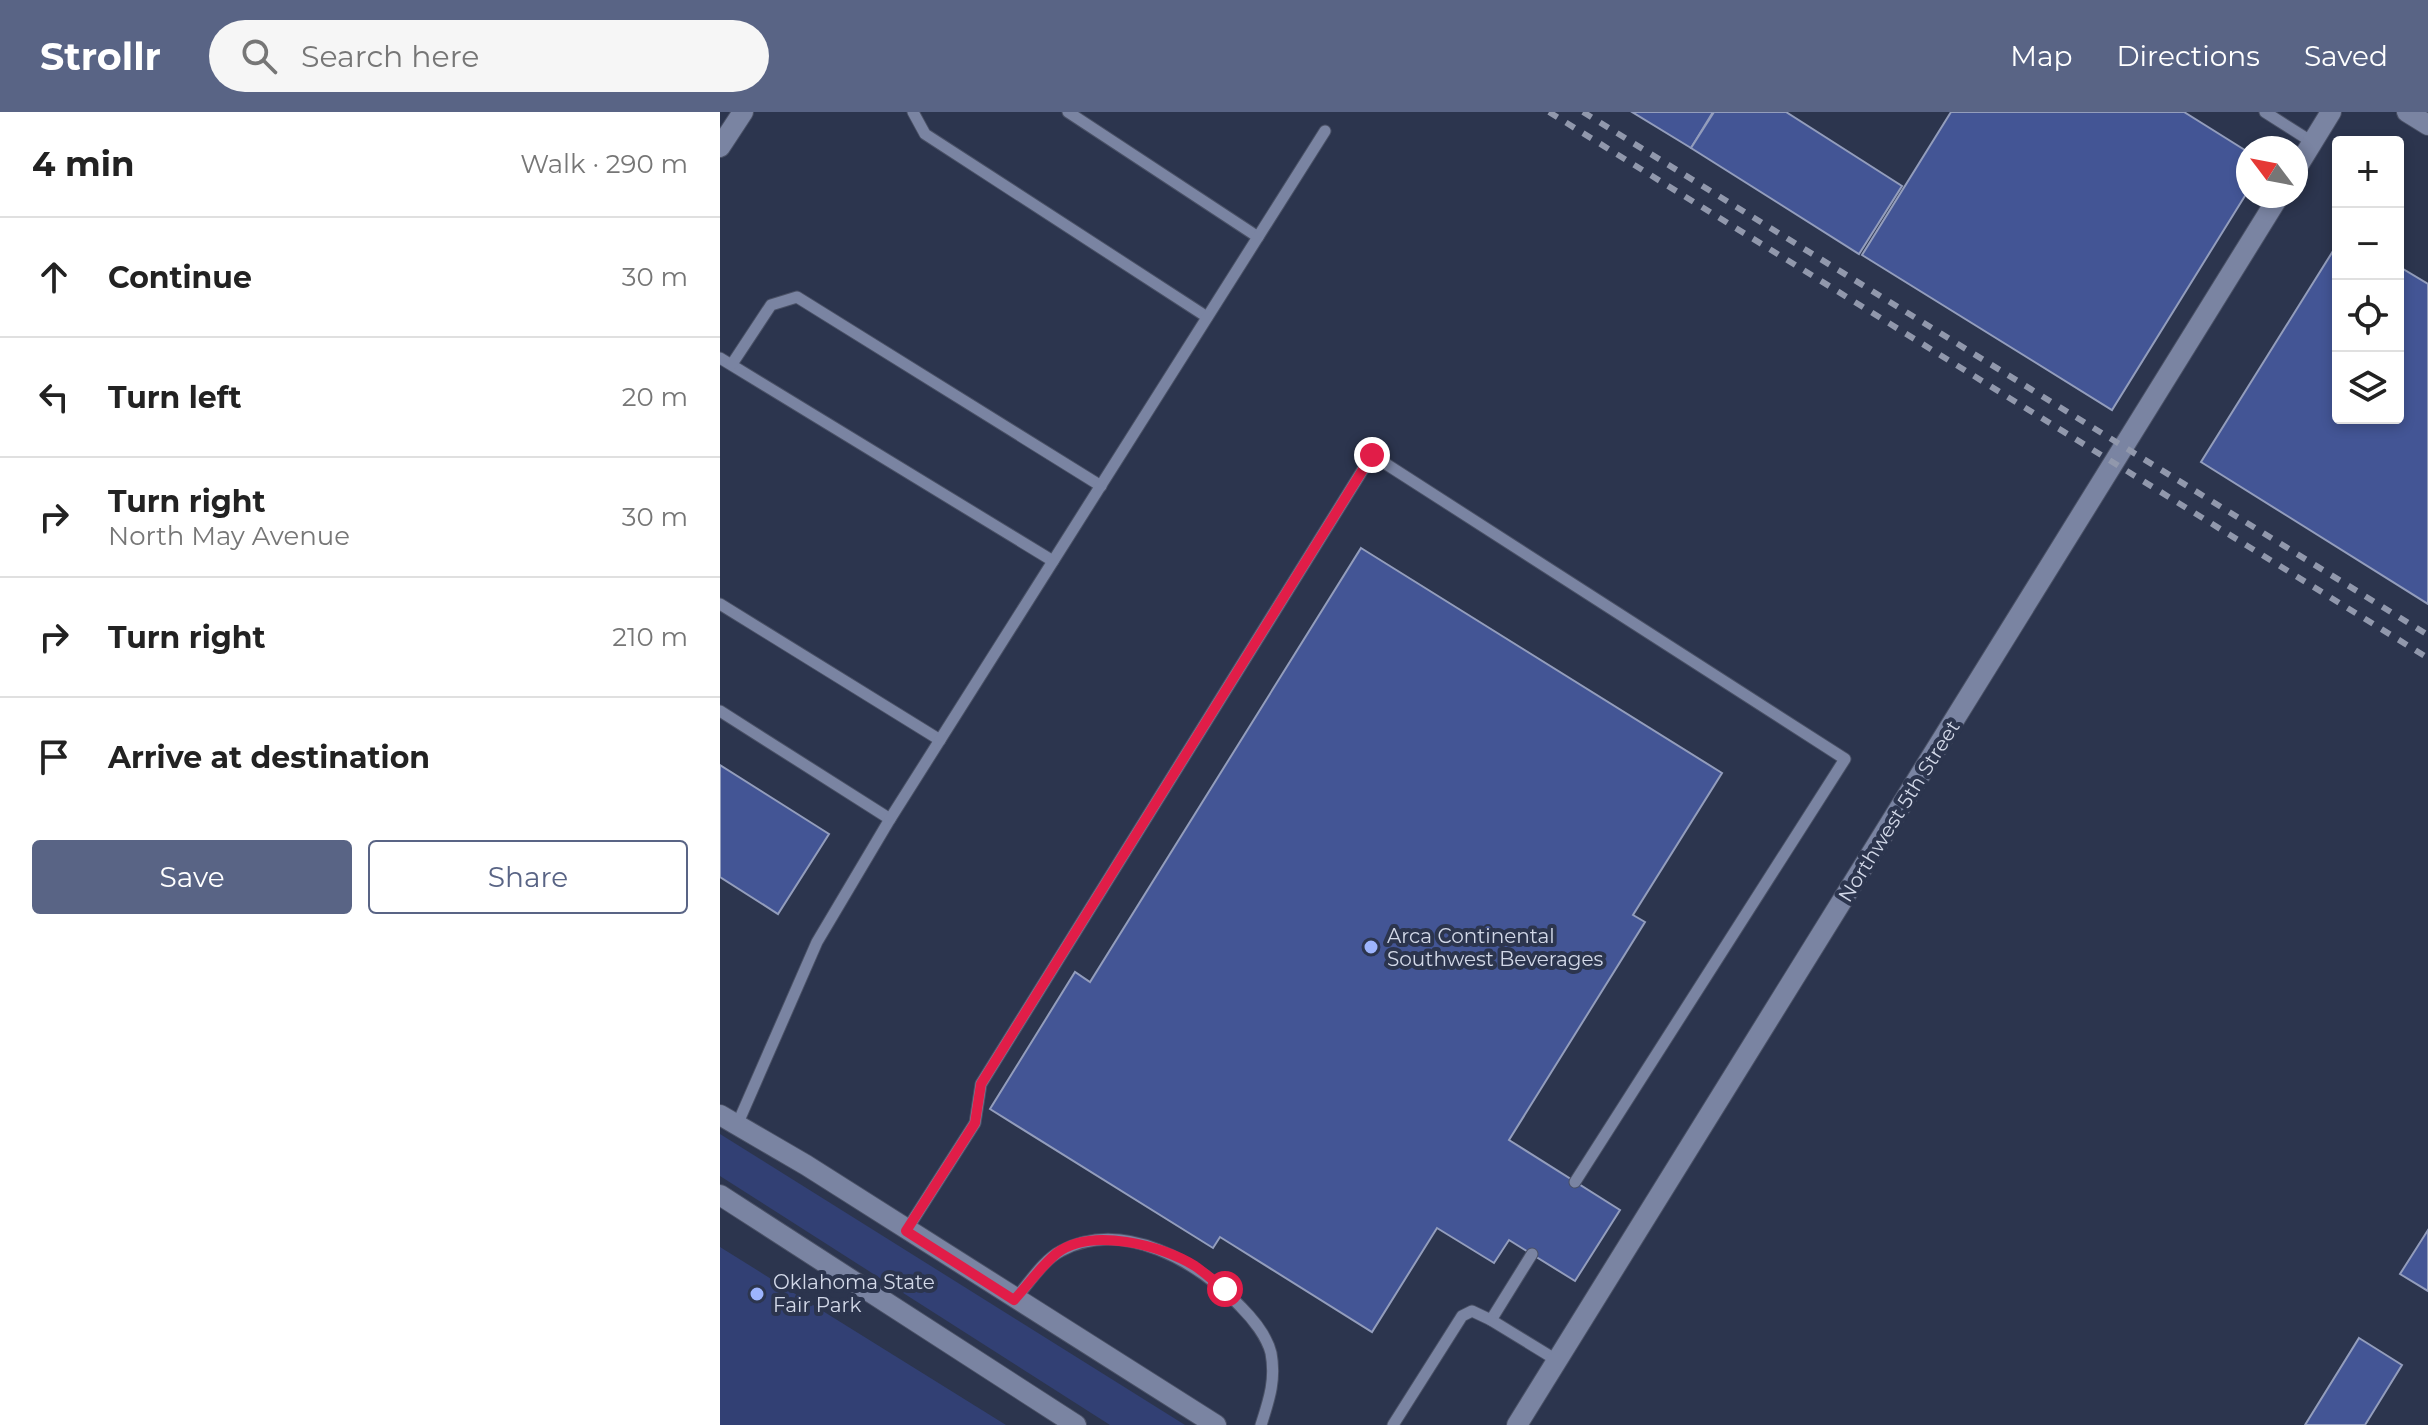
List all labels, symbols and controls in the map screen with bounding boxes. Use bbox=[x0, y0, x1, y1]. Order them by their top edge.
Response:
search box bbox=[209, 20, 769, 92]
text: Strollr bbox=[40, 33, 161, 80]
icon: search bbox=[237, 34, 281, 78]
text: Search here bbox=[301, 38, 479, 75]
text: Map bbox=[2010, 39, 2072, 73]
text: Directions bbox=[2116, 39, 2260, 73]
text: Saved bbox=[2304, 39, 2388, 73]
north arrow bbox=[2236, 136, 2308, 208]
map controls bbox=[2332, 136, 2404, 424]
button: + bbox=[2332, 136, 2404, 208]
text: 4 min bbox=[32, 143, 134, 185]
text: Walk · 290 m bbox=[520, 148, 688, 180]
button: − bbox=[2332, 208, 2404, 280]
icon: ahead bbox=[32, 255, 76, 299]
text: Continue bbox=[108, 259, 252, 296]
text: 30 m bbox=[622, 261, 688, 293]
button: locate bbox=[2332, 280, 2404, 352]
button: layers bbox=[2332, 352, 2404, 424]
icon: left bbox=[32, 375, 76, 419]
text: Turn left bbox=[108, 379, 241, 416]
text: 20 m bbox=[622, 381, 688, 413]
route end bbox=[1354, 437, 1390, 473]
text: Turn right bbox=[108, 483, 265, 520]
icon: right bbox=[32, 495, 76, 539]
text: 30 m bbox=[622, 501, 688, 533]
text: North May Avenue bbox=[108, 520, 350, 552]
icon: right bbox=[32, 615, 76, 659]
text: Turn right bbox=[108, 619, 265, 656]
text: 210 m bbox=[612, 621, 688, 653]
street label: Northwest 5th Street bbox=[1833, 716, 1965, 906]
icon: arrive bbox=[32, 735, 76, 779]
text: Arrive at destination bbox=[108, 739, 430, 776]
button: Save bbox=[32, 840, 352, 914]
button: Share bbox=[368, 840, 688, 914]
place label: Arca Continental Southwest Beverages bbox=[1387, 924, 1604, 971]
marker: Arca Continental Southwest Beverages bbox=[1362, 938, 1380, 956]
place label: Oklahoma State Fair Park bbox=[773, 1270, 935, 1317]
route start bbox=[1207, 1271, 1243, 1307]
marker: Oklahoma State Fair Park bbox=[748, 1285, 766, 1303]

